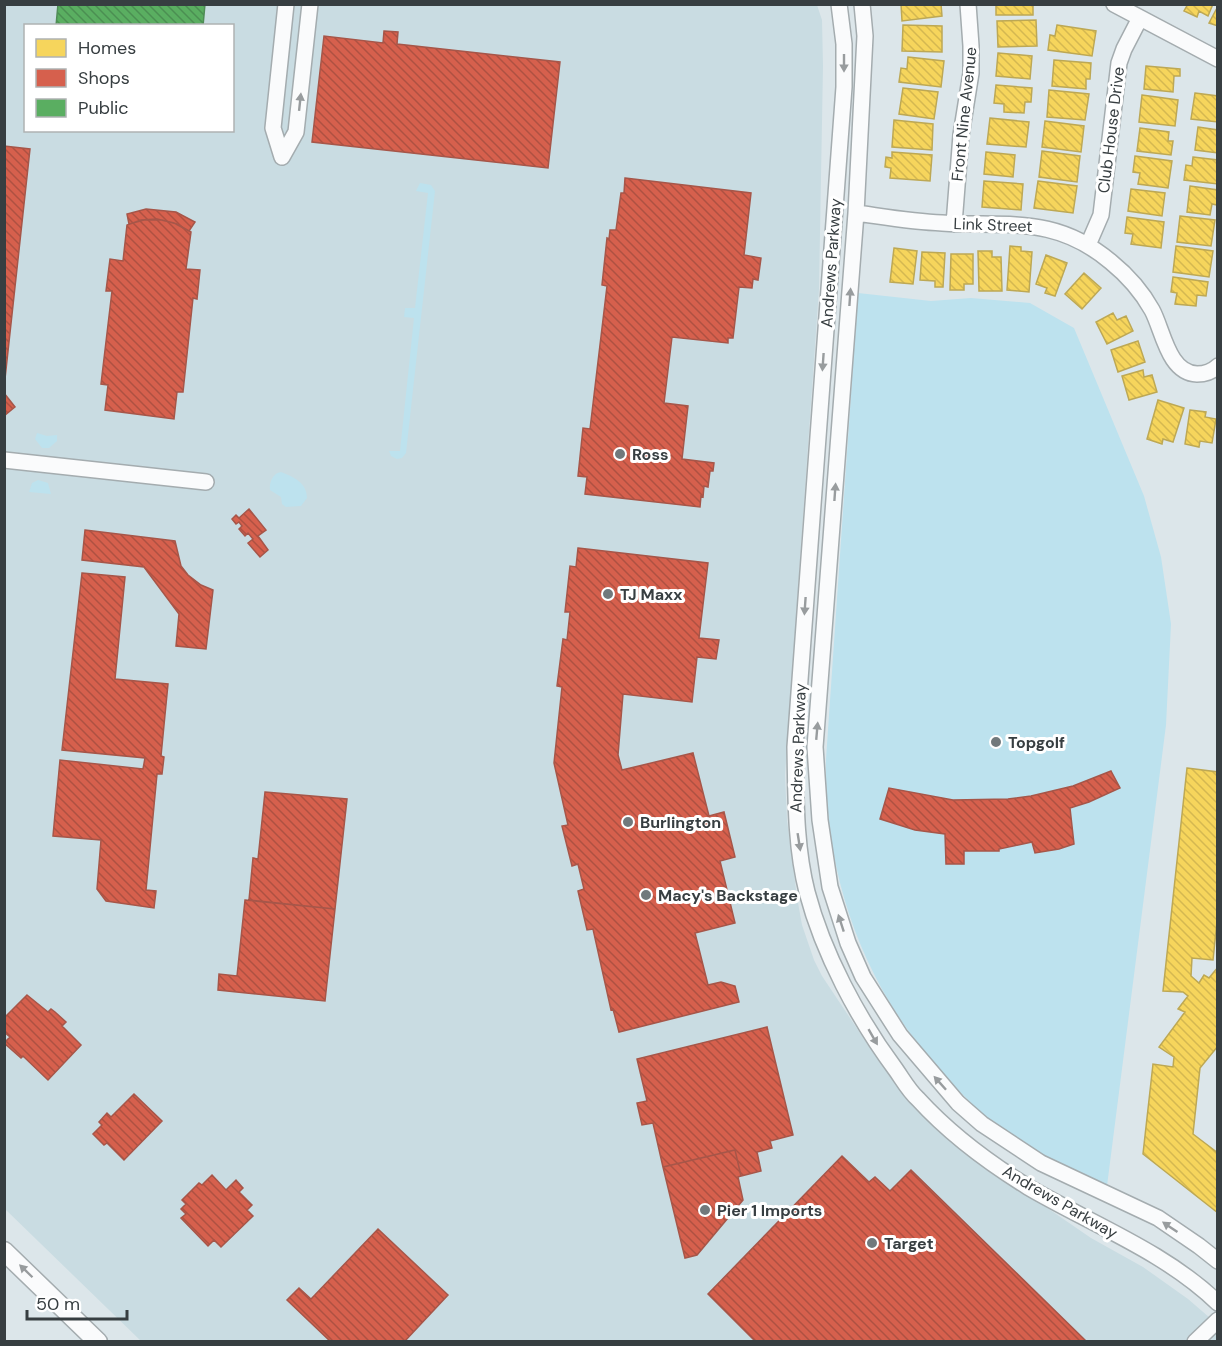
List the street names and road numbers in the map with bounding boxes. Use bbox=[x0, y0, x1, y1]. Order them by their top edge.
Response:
street label: Front Nine Avenue bbox=[946, 46, 982, 182]
street label: Club House Drive bbox=[1093, 66, 1129, 194]
street label: Andrews Parkway bbox=[816, 198, 846, 328]
street label: Link Street bbox=[953, 213, 1033, 237]
street label: Andrews Parkway bbox=[785, 683, 811, 813]
street label: Andrews Parkway bbox=[999, 1161, 1121, 1244]

